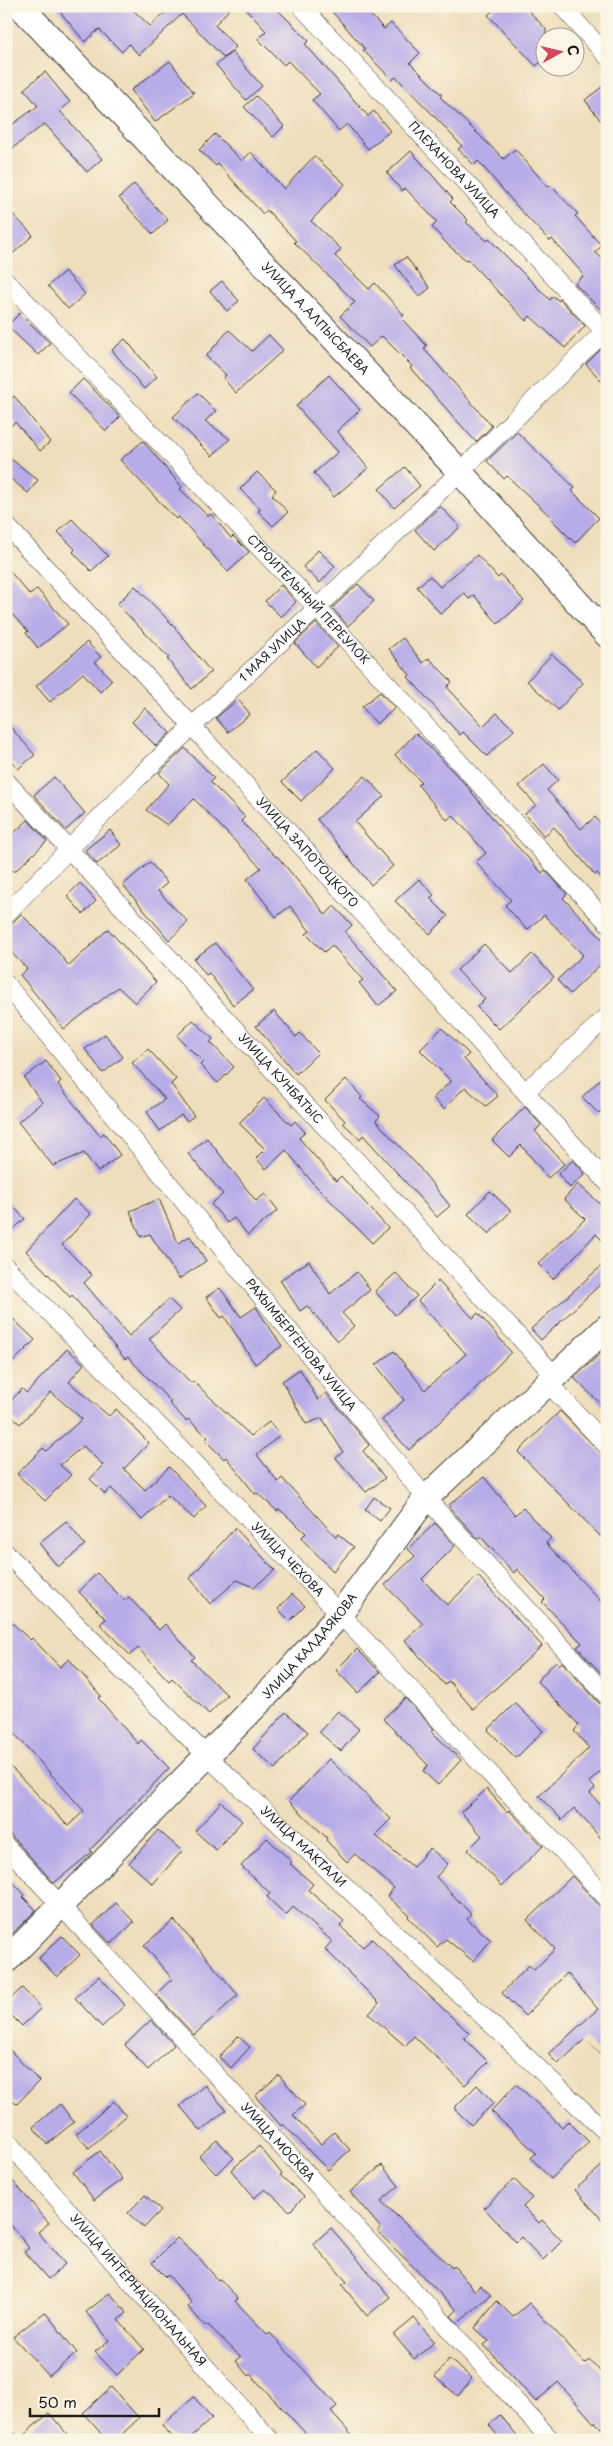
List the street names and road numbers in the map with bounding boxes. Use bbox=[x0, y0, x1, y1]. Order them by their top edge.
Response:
street label: ПЛЕХАНОВА УЛИЦА bbox=[405, 117, 504, 221]
street label: УЛИЦА А.АЛПЫСБАЕВА bbox=[258, 258, 374, 379]
street label: СТРОИТЕЛЬНЫЙ ПЕРЕУЛОК bbox=[243, 530, 375, 668]
street label: 1 МАЯ УЛИЦА bbox=[234, 613, 309, 686]
street label: УЛИЦА ЗАПОТОЦКОГО bbox=[253, 793, 363, 911]
street label: УЛИЦА КУНБАТЫС bbox=[235, 1029, 328, 1127]
street label: РАХЫМБЕРГЕНОВА УЛИЦА bbox=[242, 1274, 361, 1414]
street label: УЛИЦА ЧЕХОВА bbox=[248, 1518, 329, 1600]
street label: УЛИЦА КАЛДАЯКОВА bbox=[258, 1589, 361, 1702]
street label: УЛИЦА МАКТАЛИ bbox=[257, 1801, 351, 1891]
street label: УЛИЦА МОСКВА bbox=[237, 2098, 320, 2185]
street label: УЛИЦА ИНТЕРНАЦИОНАЛЬНАЯ bbox=[67, 2209, 211, 2370]

